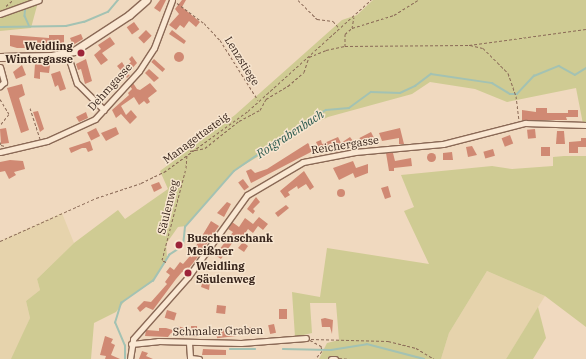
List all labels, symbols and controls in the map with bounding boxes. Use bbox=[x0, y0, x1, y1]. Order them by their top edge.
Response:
street label: Lenzstiege bbox=[222, 34, 262, 88]
place label: Weidling Wintergasse bbox=[5, 40, 73, 66]
marker: Weidling Wintergasse bbox=[76, 48, 86, 58]
street label: Dehmgasse bbox=[85, 60, 135, 114]
water label: Rotgrabenbach bbox=[254, 107, 326, 161]
street label: Managettasteig bbox=[160, 110, 232, 166]
street label: Reichergasse bbox=[310, 133, 380, 157]
street label: Säulenweg bbox=[155, 178, 181, 236]
place label: Buschenschank Meißner bbox=[187, 232, 273, 258]
marker: Buschenschank Meißner bbox=[174, 240, 184, 250]
place label: Weidling Säulenweg bbox=[196, 260, 255, 286]
marker: Weidling Säulenweg bbox=[183, 268, 193, 278]
street label: Schmaler Graben bbox=[173, 324, 263, 338]

